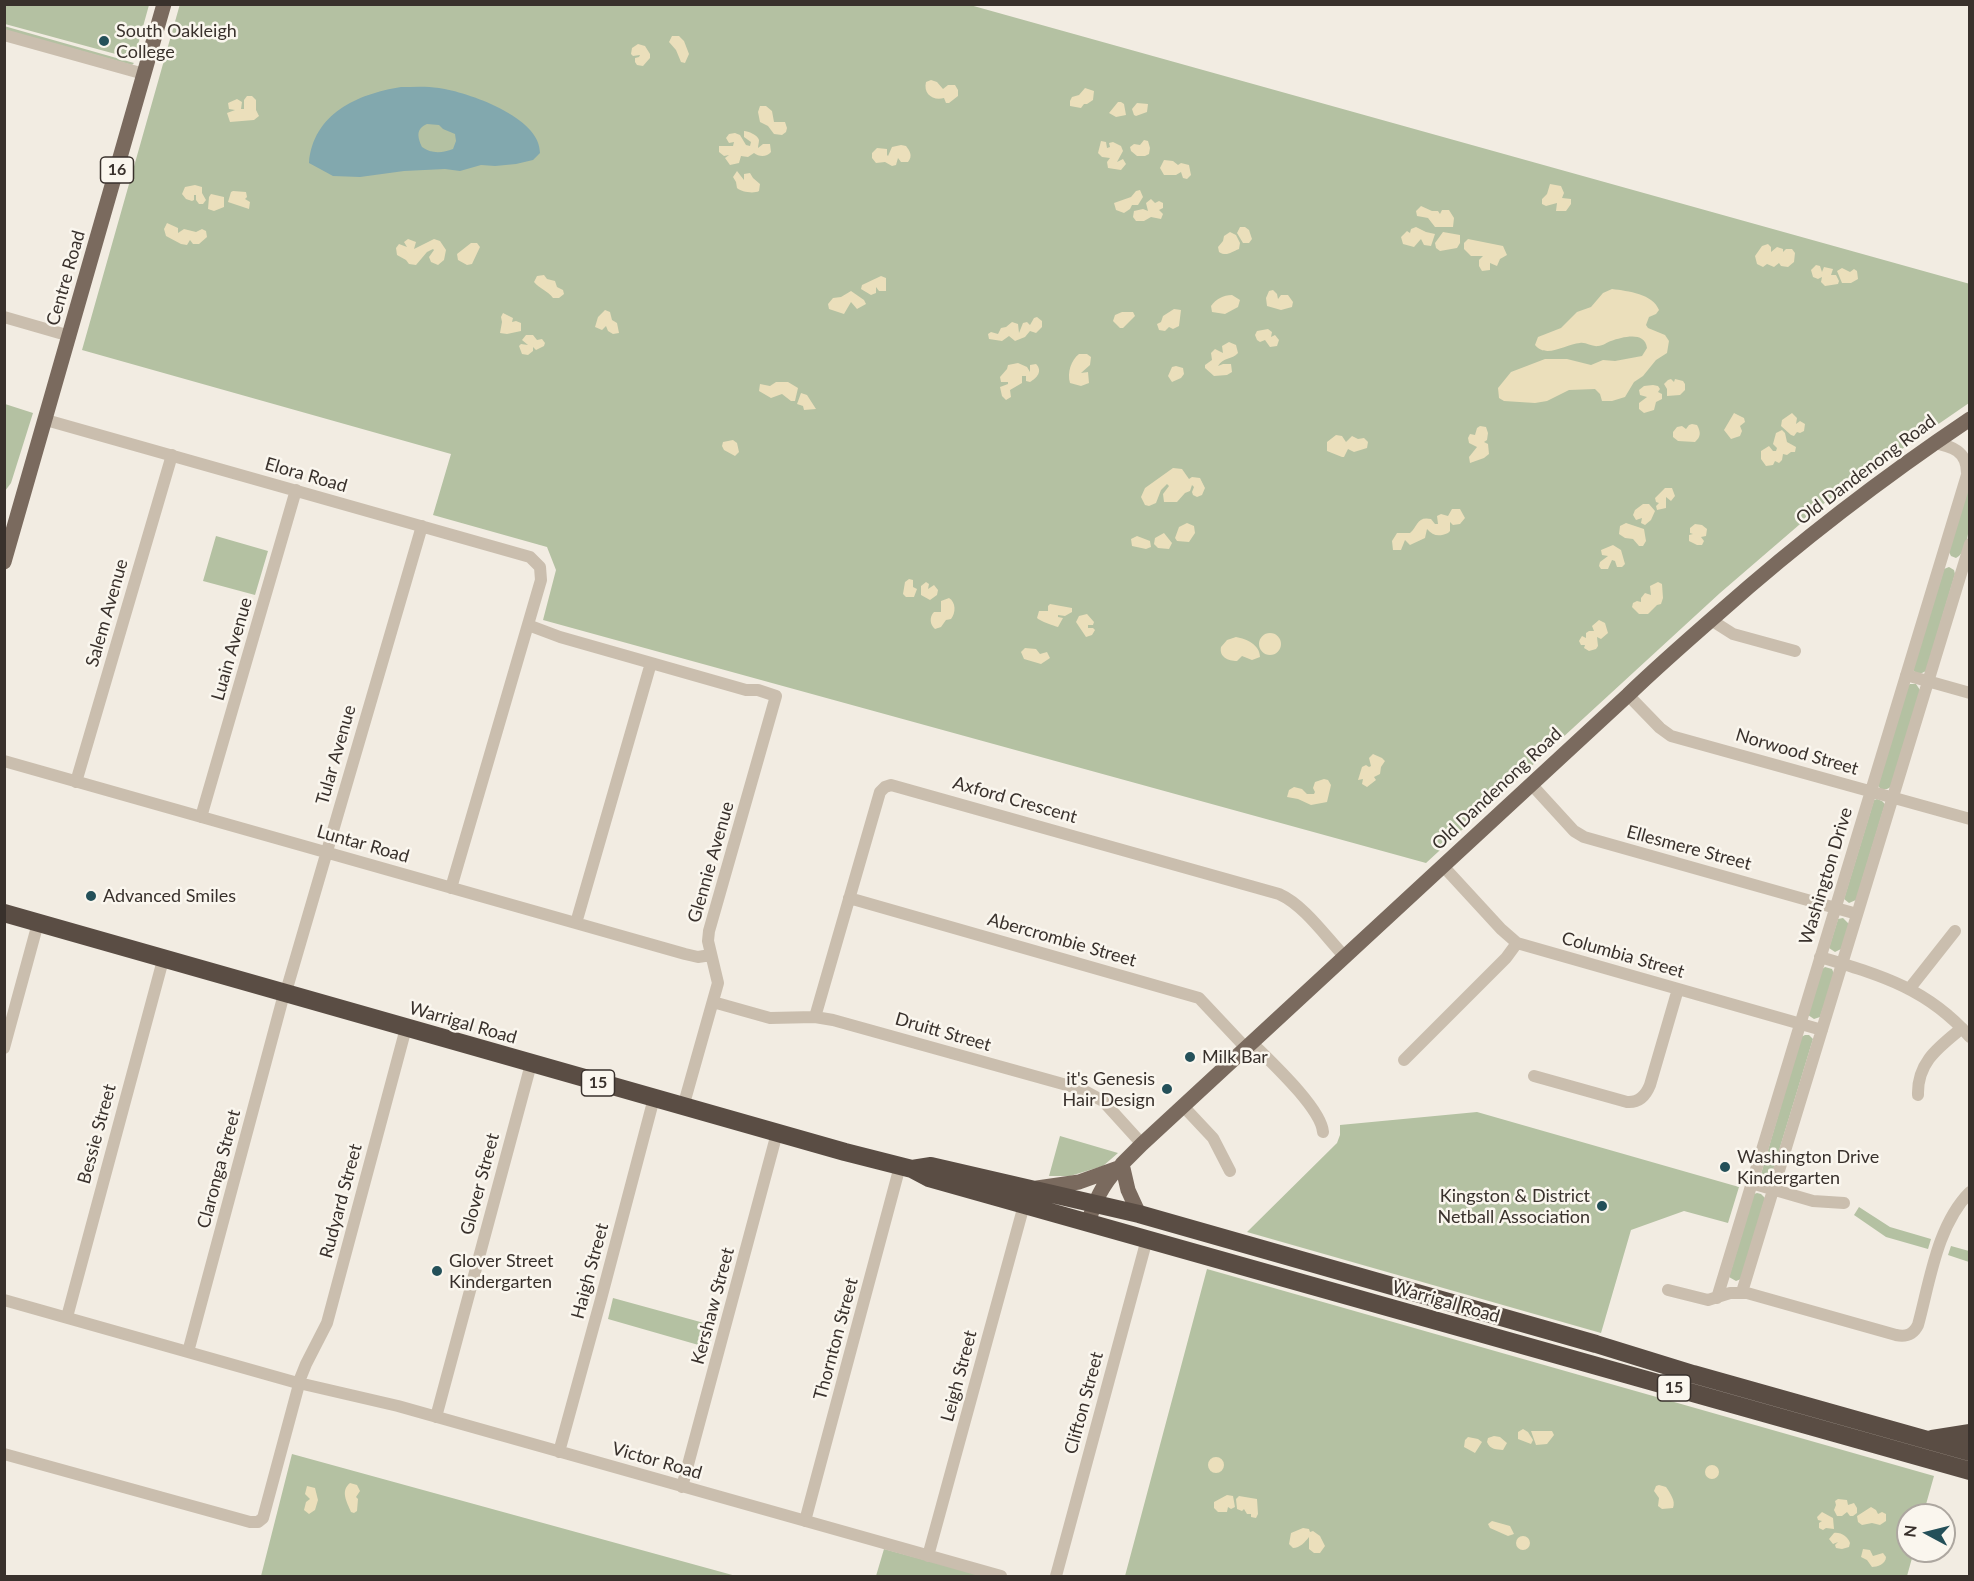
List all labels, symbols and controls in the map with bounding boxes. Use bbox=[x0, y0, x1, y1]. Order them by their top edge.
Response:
place label: South Oakleigh College bbox=[116, 20, 237, 63]
marker: South Oakleigh College bbox=[97, 34, 111, 48]
road number: 16 bbox=[100, 157, 134, 183]
street label: Centre Road bbox=[42, 228, 90, 328]
street label: Old Dandenong Road bbox=[1792, 410, 1940, 530]
street label: Elora Road bbox=[262, 453, 350, 497]
street label: Salem Avenue bbox=[81, 557, 133, 669]
street label: Luain Avenue bbox=[207, 595, 257, 703]
street label: Tular Avenue bbox=[311, 703, 361, 807]
street label: Old Dandenong Road bbox=[1428, 723, 1566, 855]
street label: Norwood Street bbox=[1733, 724, 1861, 780]
street label: Axford Crescent bbox=[950, 772, 1080, 828]
street label: Glennie Avenue bbox=[683, 799, 739, 925]
street label: Washington Drive bbox=[1795, 805, 1857, 947]
street label: Luntar Road bbox=[314, 821, 412, 867]
street label: Ellesmere Street bbox=[1624, 821, 1754, 875]
place label: Advanced Smiles bbox=[103, 885, 236, 907]
marker: Advanced Smiles bbox=[84, 889, 98, 903]
street label: Abercrombie Street bbox=[985, 908, 1139, 972]
street label: Columbia Street bbox=[1559, 927, 1687, 983]
street label: Warrigal Road bbox=[407, 997, 519, 1049]
street label: Druitt Street bbox=[893, 1008, 993, 1056]
place label: Milk Bar bbox=[1202, 1046, 1268, 1068]
marker: Milk Bar bbox=[1183, 1050, 1197, 1064]
place label: it's Genesis Hair Design bbox=[1063, 1068, 1155, 1110]
road number: 15 bbox=[582, 1070, 614, 1096]
street label: Bessie Street bbox=[73, 1082, 121, 1186]
marker: it's Genesis Hair Design bbox=[1160, 1082, 1174, 1096]
street label: Claronga Street bbox=[193, 1107, 245, 1231]
street label: Glover Street bbox=[456, 1131, 504, 1237]
street label: Rudyard Street bbox=[315, 1142, 367, 1260]
place label: Washington Drive Kindergarten bbox=[1737, 1146, 1879, 1188]
marker: Washington Drive Kindergarten bbox=[1718, 1160, 1732, 1174]
place label: Kingston & District Netball Association bbox=[1437, 1185, 1590, 1228]
marker: Kingston & District Netball Association bbox=[1595, 1199, 1609, 1213]
street label: Haigh Street bbox=[567, 1221, 613, 1321]
street label: Kershaw Street bbox=[687, 1245, 739, 1367]
place label: Glover Street Kindergarten bbox=[449, 1250, 553, 1292]
marker: Glover Street Kindergarten bbox=[430, 1264, 444, 1278]
street label: Thornton Street bbox=[809, 1275, 863, 1403]
street label: Warrigal Road bbox=[1390, 1276, 1502, 1328]
street label: Leigh Street bbox=[936, 1328, 982, 1424]
street label: Clifton Street bbox=[1060, 1349, 1108, 1457]
road number: 15 bbox=[1658, 1375, 1690, 1401]
street label: Victor Road bbox=[609, 1438, 705, 1484]
north arrow bbox=[1896, 1503, 1956, 1563]
text: N bbox=[1899, 1524, 1920, 1538]

